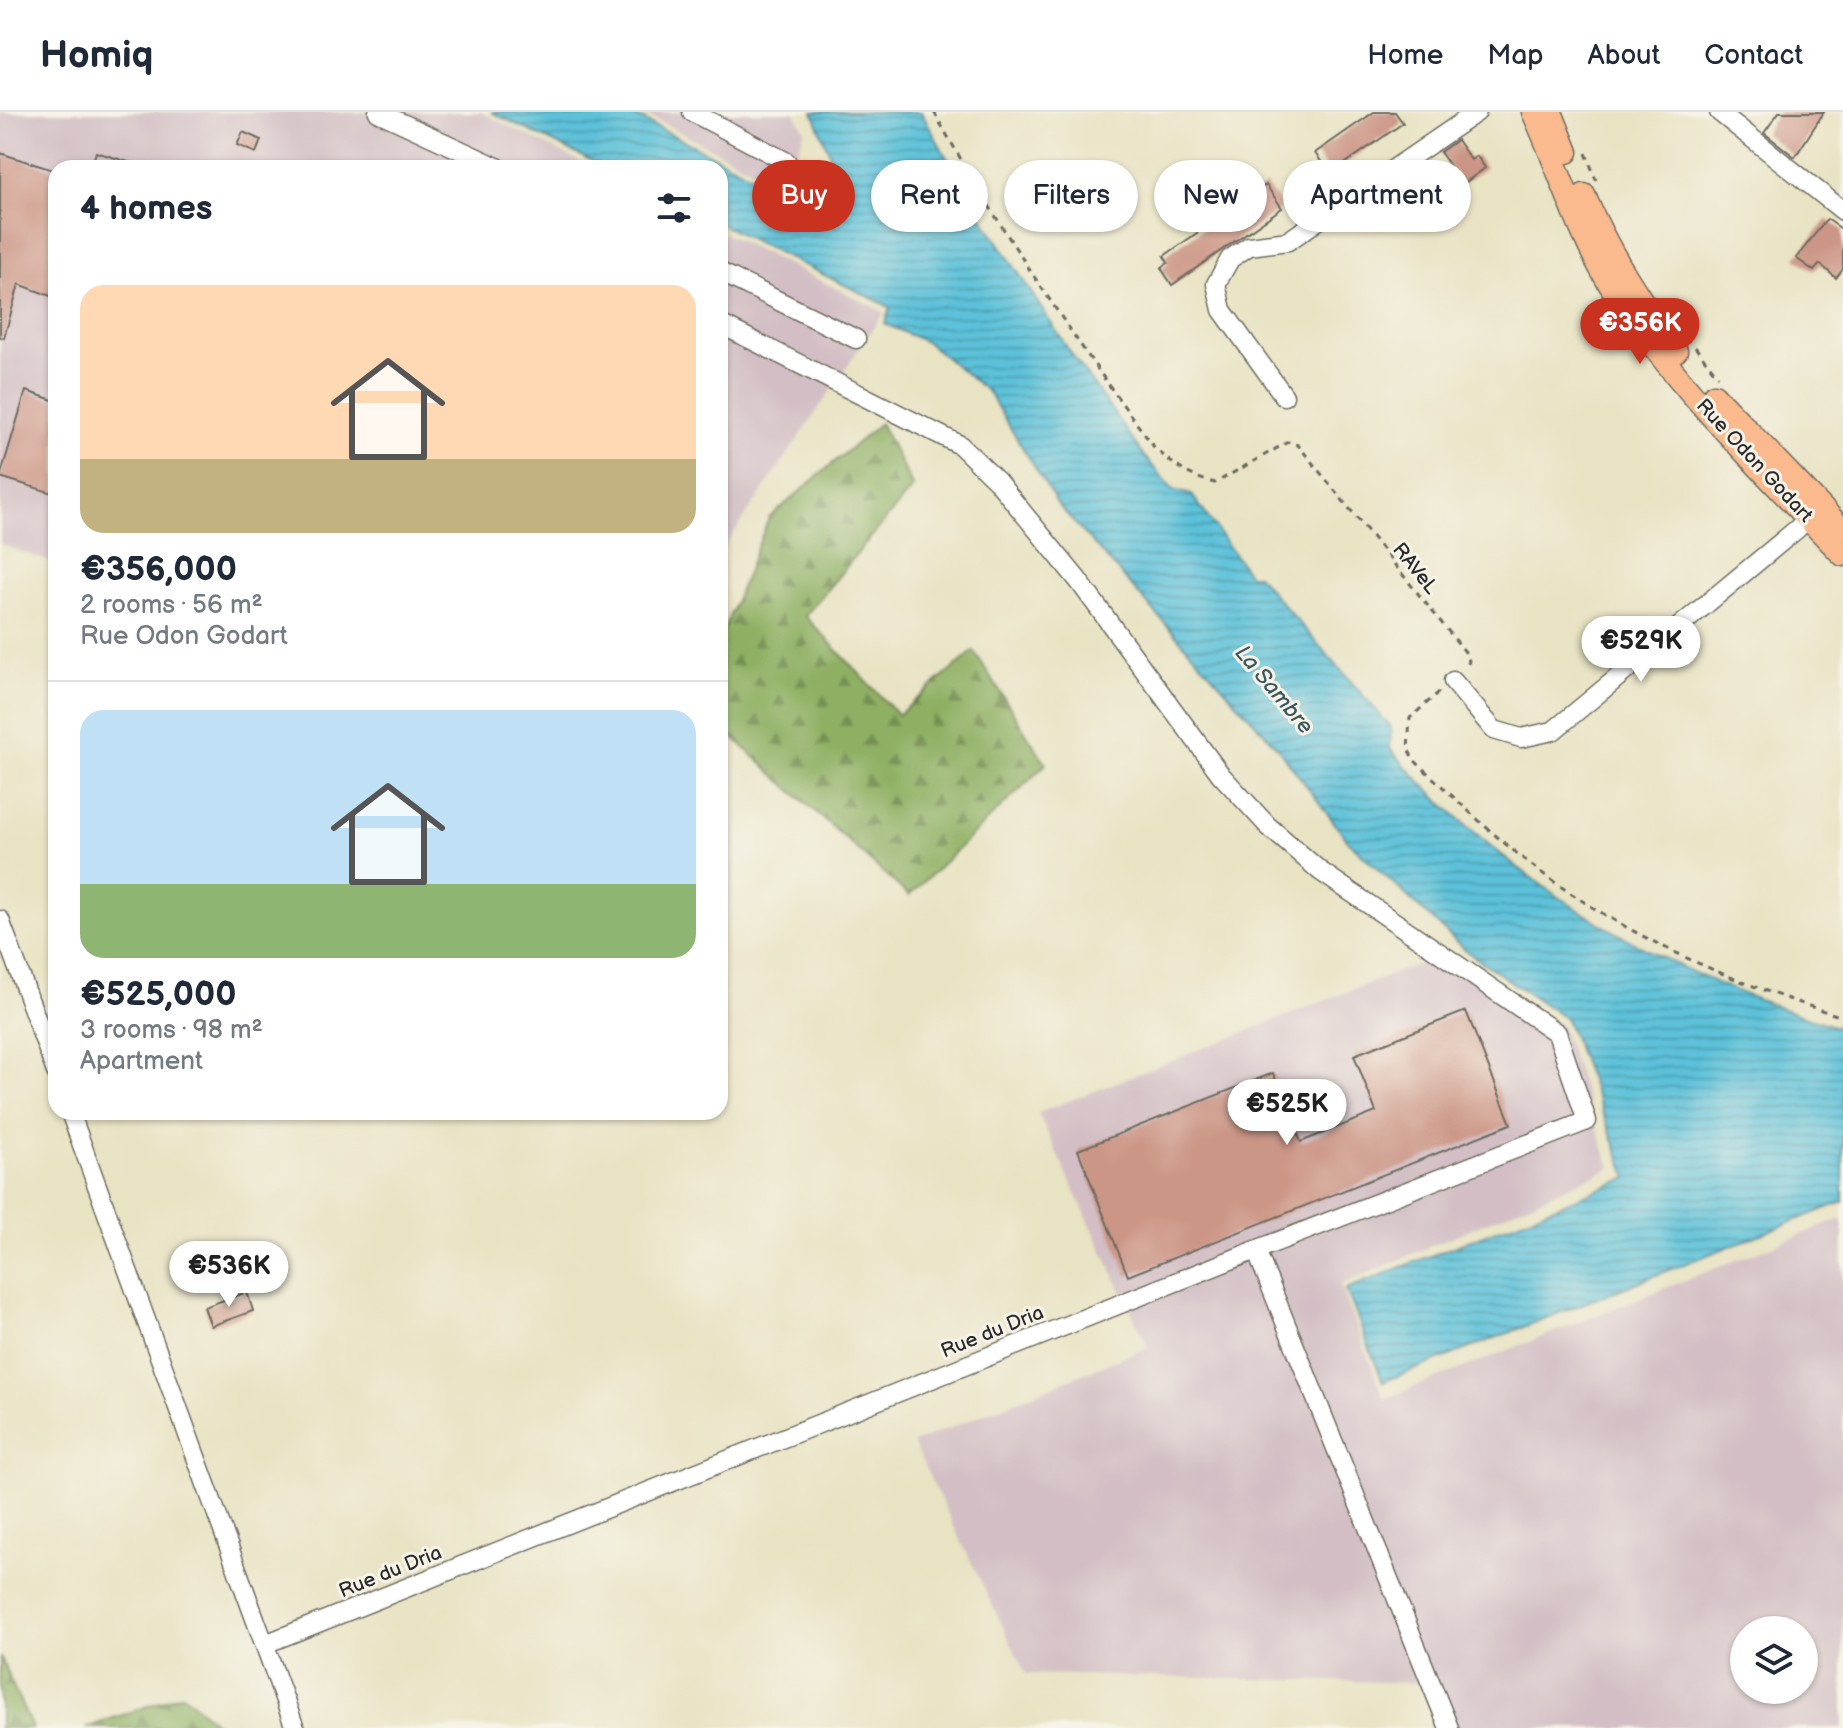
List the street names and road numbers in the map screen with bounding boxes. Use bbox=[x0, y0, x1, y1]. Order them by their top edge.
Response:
street label: Rue Odon Godart bbox=[1691, 394, 1818, 527]
street label: RAVeL bbox=[1387, 538, 1443, 599]
street label: Rue du Dria bbox=[938, 1300, 1047, 1363]
street label: Rue du Dria bbox=[336, 1540, 445, 1603]

